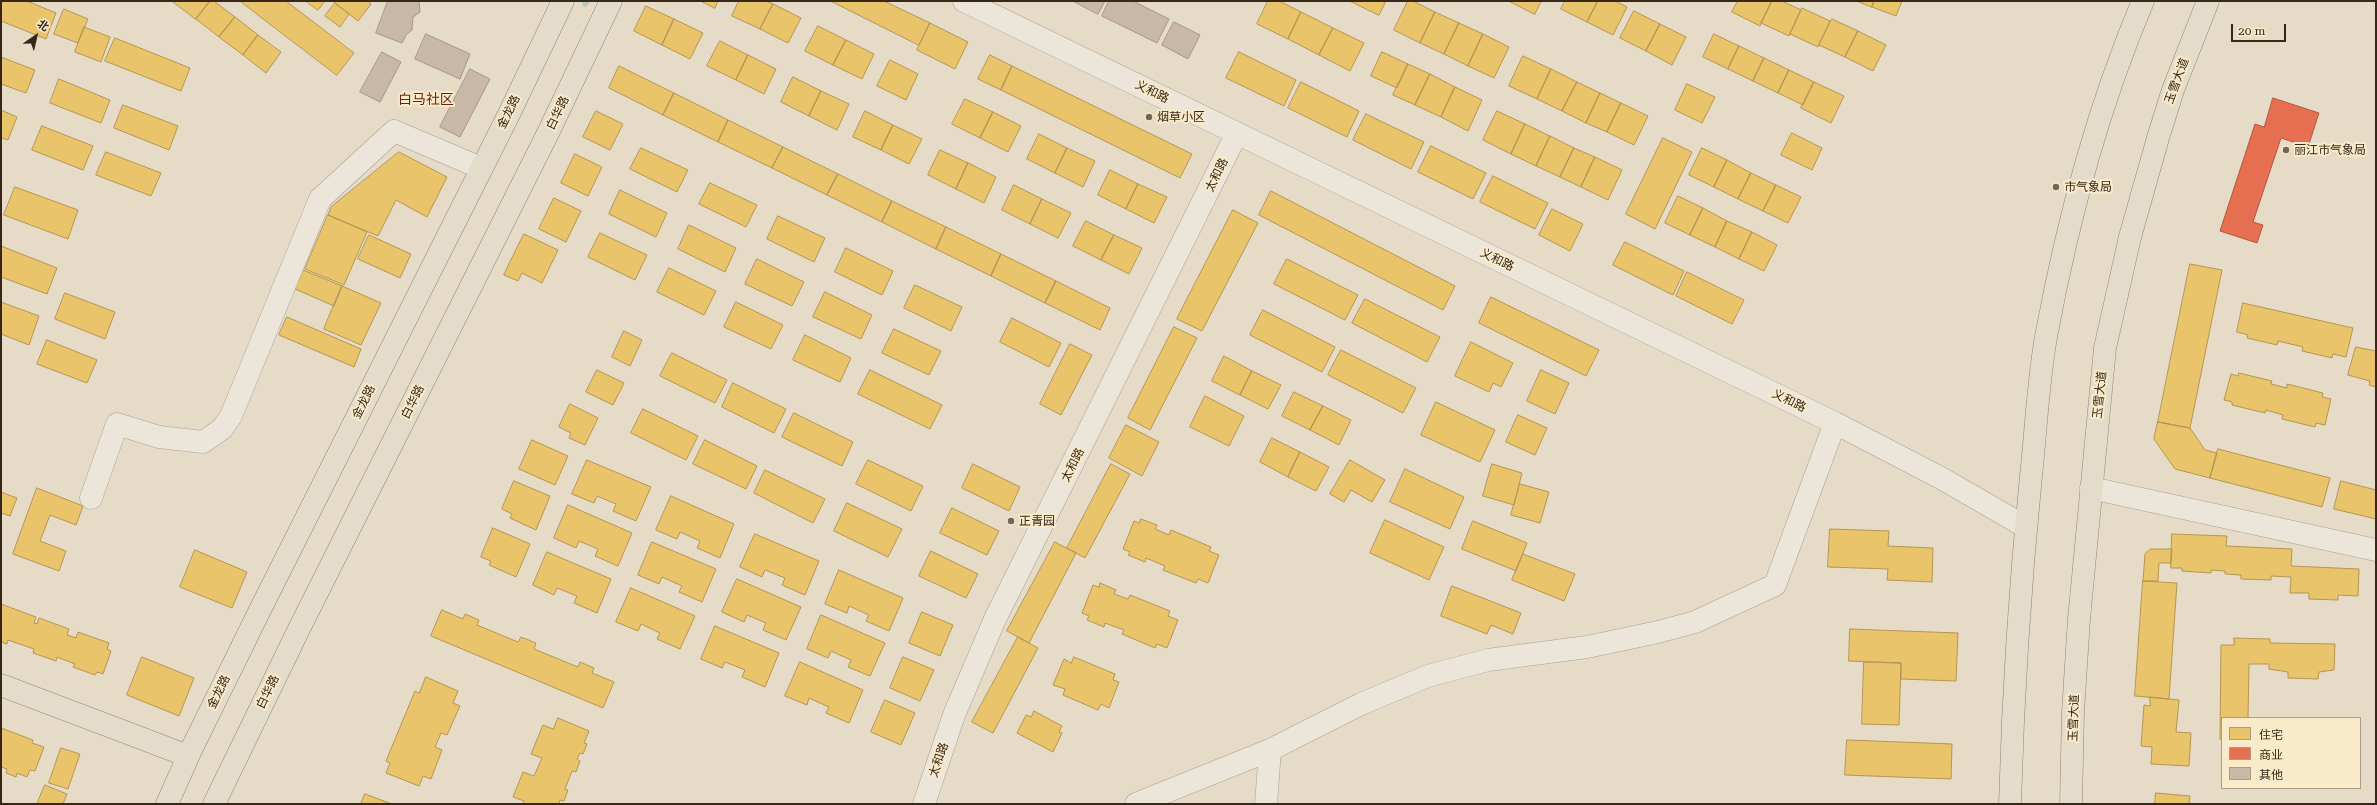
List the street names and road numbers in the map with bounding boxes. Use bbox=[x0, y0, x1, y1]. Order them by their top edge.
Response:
street label: 玉雪大道 bbox=[2162, 56, 2192, 106]
street label: 义和路 bbox=[1133, 78, 1171, 106]
street label: 金龙路 bbox=[495, 93, 523, 131]
street label: 白华路 bbox=[544, 94, 572, 132]
street label: 太和路 bbox=[1203, 156, 1231, 194]
street label: 义和路 bbox=[1478, 246, 1516, 274]
street label: 玉雪大道 bbox=[2090, 370, 2110, 420]
street label: 金龙路 bbox=[349, 383, 379, 421]
street label: 白华路 bbox=[398, 383, 428, 421]
street label: 义和路 bbox=[1770, 387, 1808, 415]
street label: 太和路 bbox=[1058, 446, 1088, 484]
street label: 金龙路 bbox=[205, 673, 233, 711]
street label: 白华路 bbox=[254, 673, 282, 711]
street label: 玉雪大道 bbox=[2066, 694, 2082, 742]
street label: 太和路 bbox=[926, 741, 952, 779]

